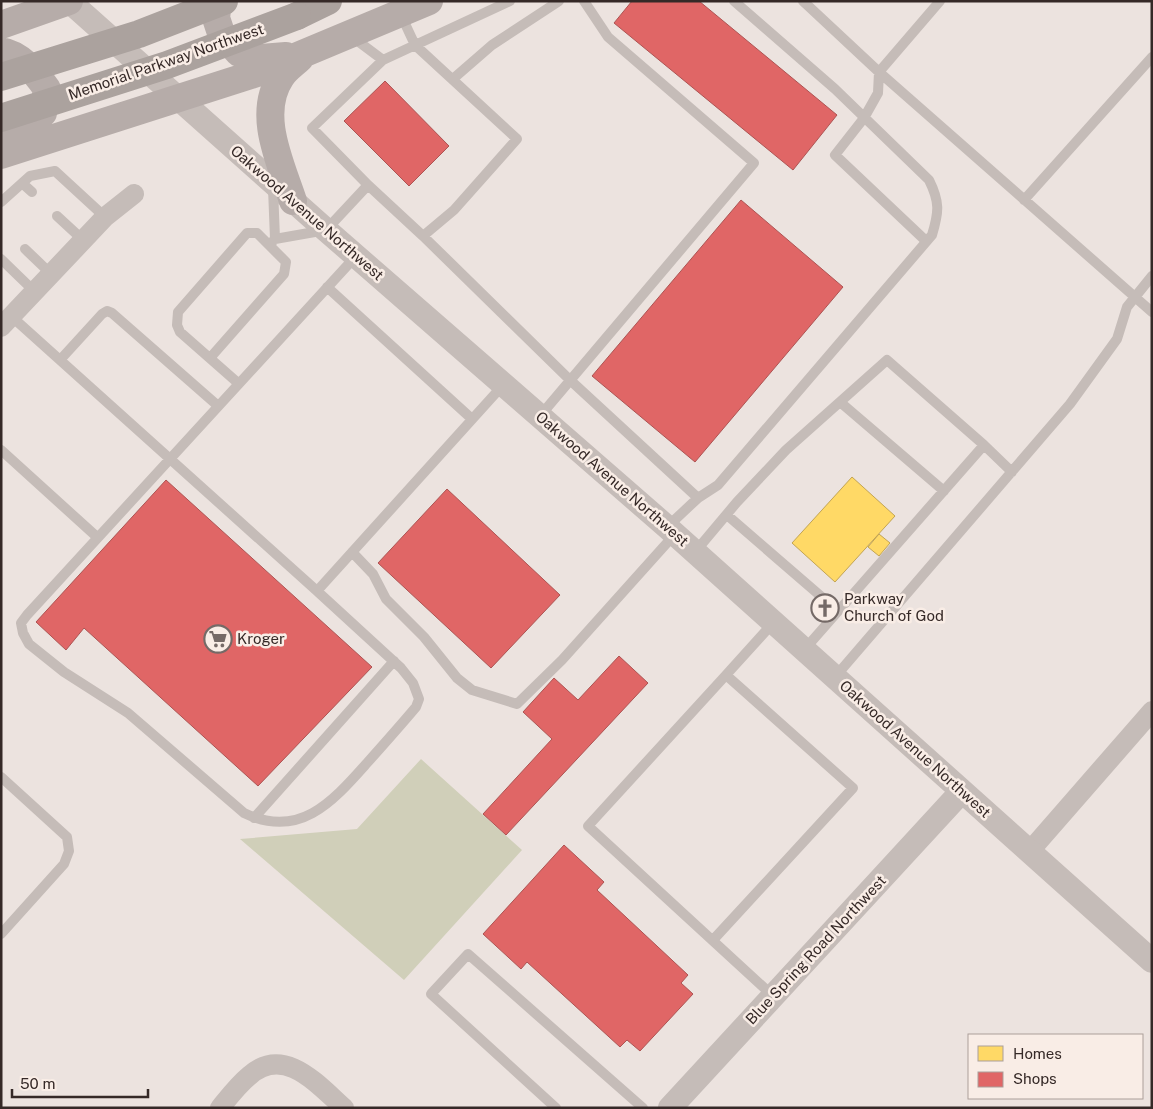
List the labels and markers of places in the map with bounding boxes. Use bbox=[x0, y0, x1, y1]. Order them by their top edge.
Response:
place label: Parkway Church of God bbox=[844, 590, 944, 624]
church icon: Parkway Church of God bbox=[810, 593, 840, 623]
supermarket icon: Kroger bbox=[203, 624, 233, 654]
place label: Kroger bbox=[237, 630, 285, 647]

